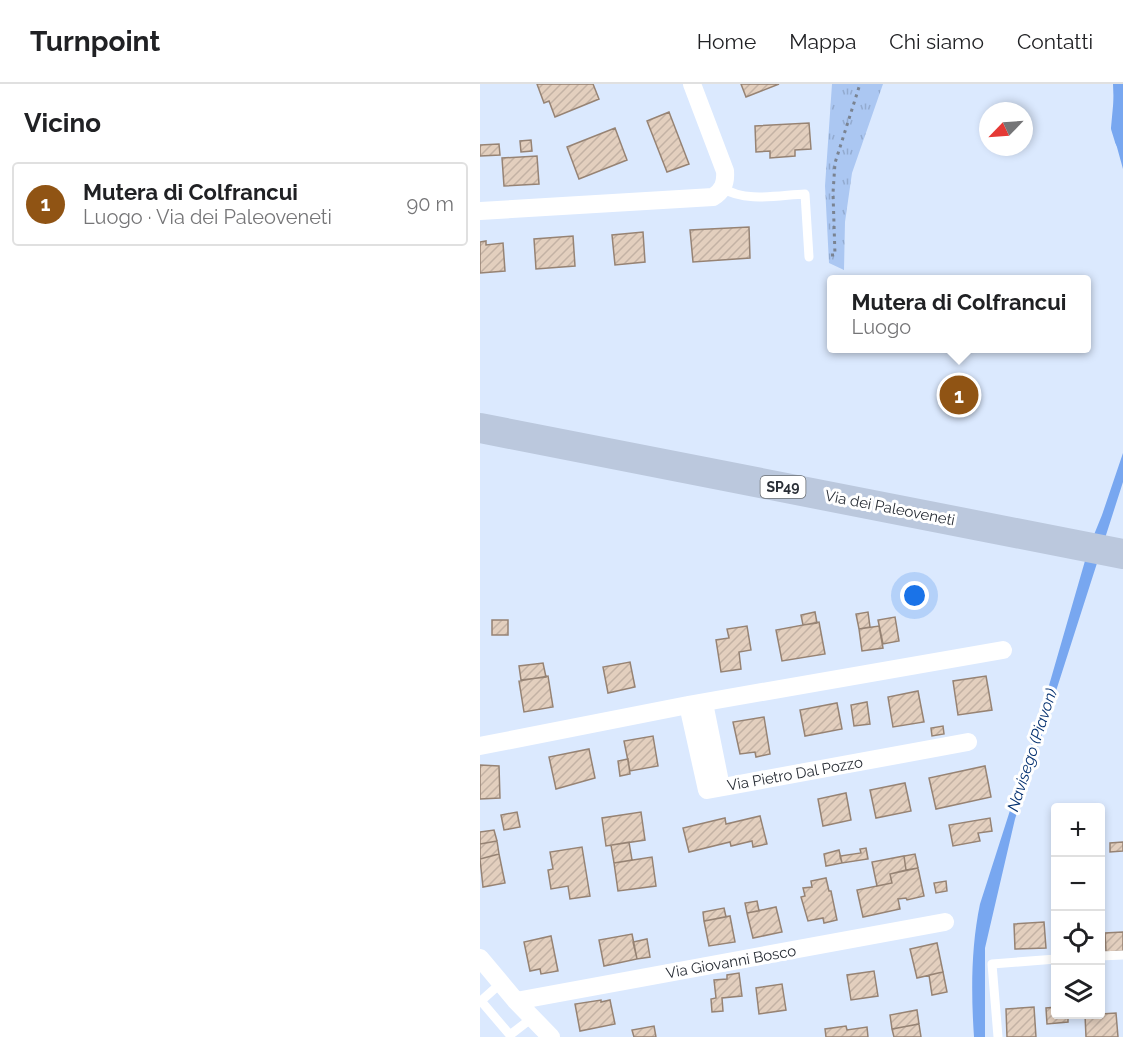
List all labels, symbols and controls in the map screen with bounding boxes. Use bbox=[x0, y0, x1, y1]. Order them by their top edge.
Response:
text: Turnpoint bbox=[30, 25, 160, 58]
text: Home bbox=[697, 29, 756, 54]
text: Mappa bbox=[789, 29, 856, 54]
text: Chi siamo bbox=[889, 29, 984, 54]
text: Contatti bbox=[1017, 29, 1093, 54]
north arrow bbox=[979, 102, 1033, 156]
text: Vicino bbox=[24, 108, 101, 138]
text: Mutera di Colfrancui bbox=[83, 179, 298, 205]
text: 1 bbox=[41, 192, 50, 216]
text: 90 m bbox=[407, 192, 454, 216]
text: Luogo · Via dei Paleoveneti bbox=[83, 205, 332, 229]
popup bbox=[827, 275, 1091, 353]
text: Mutera di Colfrancui bbox=[852, 289, 1066, 315]
text: Luogo bbox=[852, 315, 911, 339]
pin: 1 bbox=[940, 372, 978, 418]
road number: SP49 bbox=[760, 476, 806, 498]
street label: Via dei Paleoveneti bbox=[824, 487, 956, 529]
your location bbox=[900, 581, 929, 610]
water label: Navisego (Piavon) bbox=[1003, 686, 1061, 814]
street label: Via Pietro Dal Pozzo bbox=[726, 753, 864, 795]
map controls bbox=[1051, 803, 1105, 1019]
button: + bbox=[1051, 803, 1105, 857]
button: − bbox=[1051, 857, 1105, 911]
button: locate bbox=[1051, 911, 1105, 965]
street label: Via Giovanni Bosco bbox=[664, 942, 798, 982]
button: layers bbox=[1051, 965, 1105, 1019]

